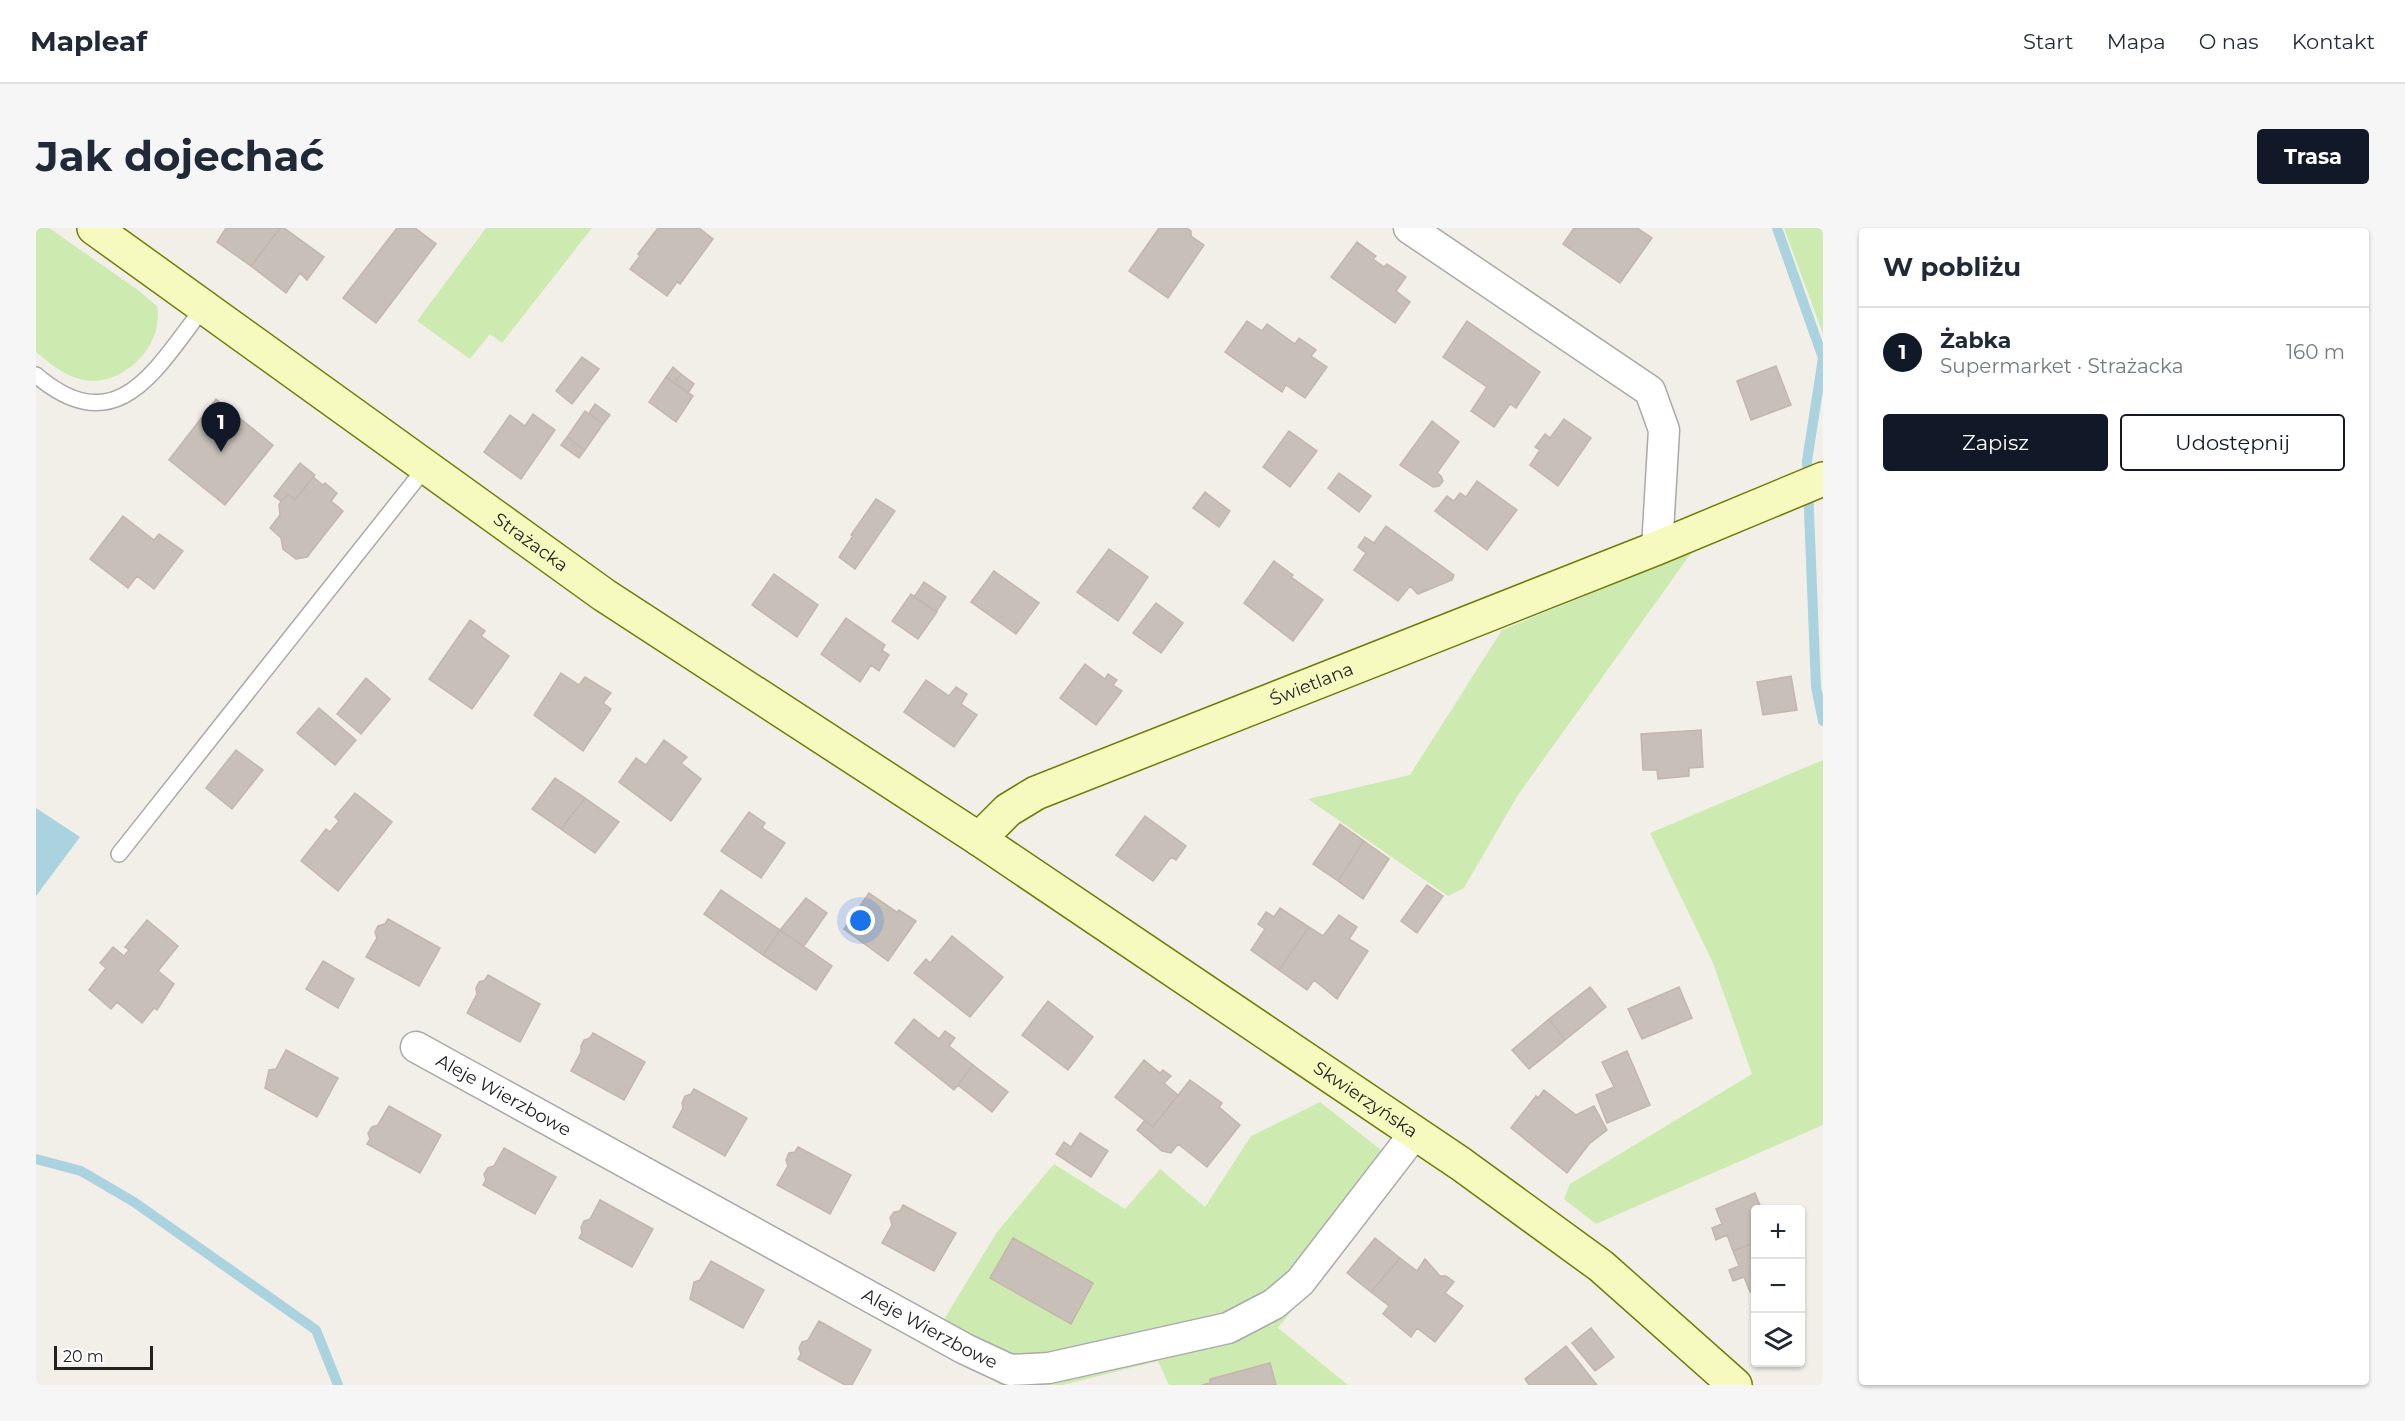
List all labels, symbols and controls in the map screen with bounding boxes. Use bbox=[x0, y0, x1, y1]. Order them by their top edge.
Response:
text: Mapleaf bbox=[30, 24, 147, 58]
text: Start bbox=[2023, 29, 2074, 54]
text: Mapa bbox=[2107, 29, 2166, 54]
text: O nas bbox=[2199, 29, 2259, 54]
text: Kontakt bbox=[2292, 29, 2375, 54]
button: Trasa bbox=[2257, 129, 2369, 184]
text: Jak dojechać bbox=[36, 130, 324, 182]
text: W pobliżu bbox=[1883, 251, 2021, 283]
text: Żabka bbox=[1940, 327, 2011, 354]
text: 1 bbox=[1899, 340, 1906, 364]
text: 160 m bbox=[2286, 340, 2345, 364]
text: Supermarket · Strażacka bbox=[1940, 354, 2184, 378]
pin: 1 bbox=[202, 402, 240, 452]
button: Zapisz bbox=[1883, 414, 2108, 471]
button: Udostępnij bbox=[2120, 414, 2345, 471]
street label: Strażacka bbox=[489, 508, 572, 576]
street label: Świetlana bbox=[1267, 658, 1357, 711]
your location bbox=[846, 906, 875, 935]
street label: Aleje Wierzbowe bbox=[432, 1049, 575, 1141]
street label: Skwierzyńska bbox=[1309, 1057, 1422, 1143]
map controls bbox=[1751, 1205, 1805, 1367]
button: + bbox=[1751, 1205, 1805, 1259]
button: − bbox=[1751, 1259, 1805, 1313]
street label: Aleje Wierzbowe bbox=[858, 1284, 1001, 1374]
button: layers bbox=[1751, 1313, 1805, 1367]
scale bar bbox=[54, 1343, 153, 1370]
text: 20 m bbox=[63, 1347, 104, 1366]

